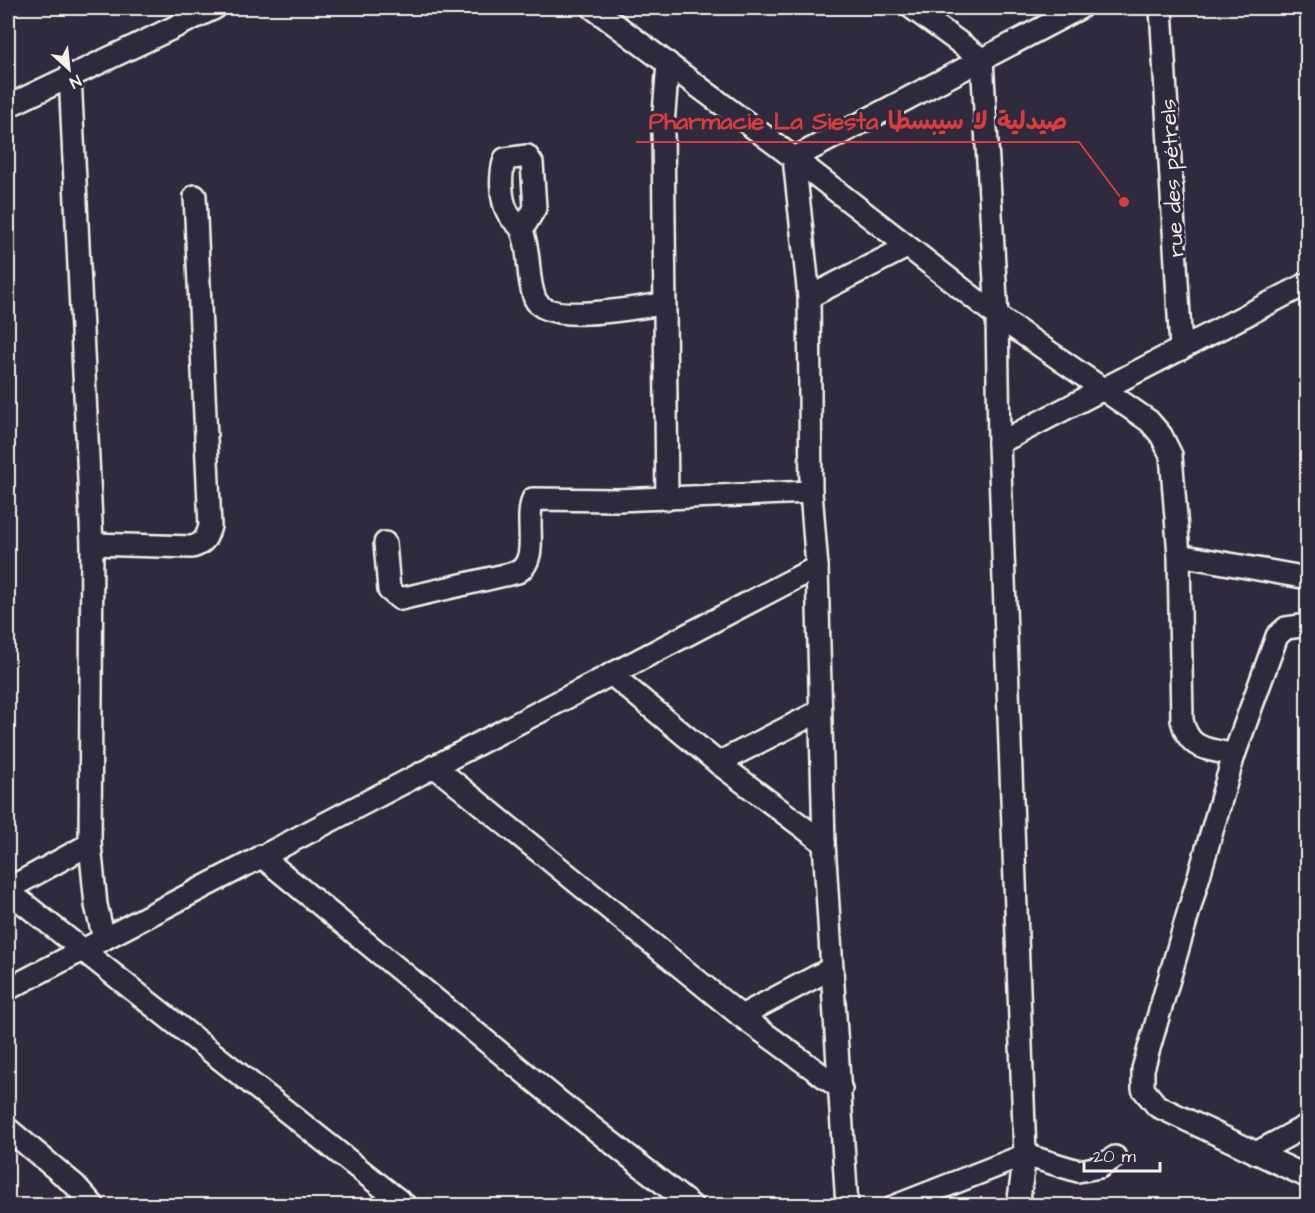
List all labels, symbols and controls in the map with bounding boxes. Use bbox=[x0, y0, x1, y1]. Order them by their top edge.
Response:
north arrow bbox=[39, 39, 99, 99]
text: N bbox=[66, 69, 85, 94]
street label: rue des pétrels bbox=[1153, 98, 1192, 258]
callout: Pharmacie La Siesta صيدلية لا سيبسطا bbox=[636, 100, 1079, 142]
text: Pharmacie La Siesta صيدلية لا سيبسطا bbox=[649, 105, 1067, 139]
scale bar bbox=[1084, 1135, 1160, 1173]
text: 20 m bbox=[1093, 1144, 1136, 1169]

